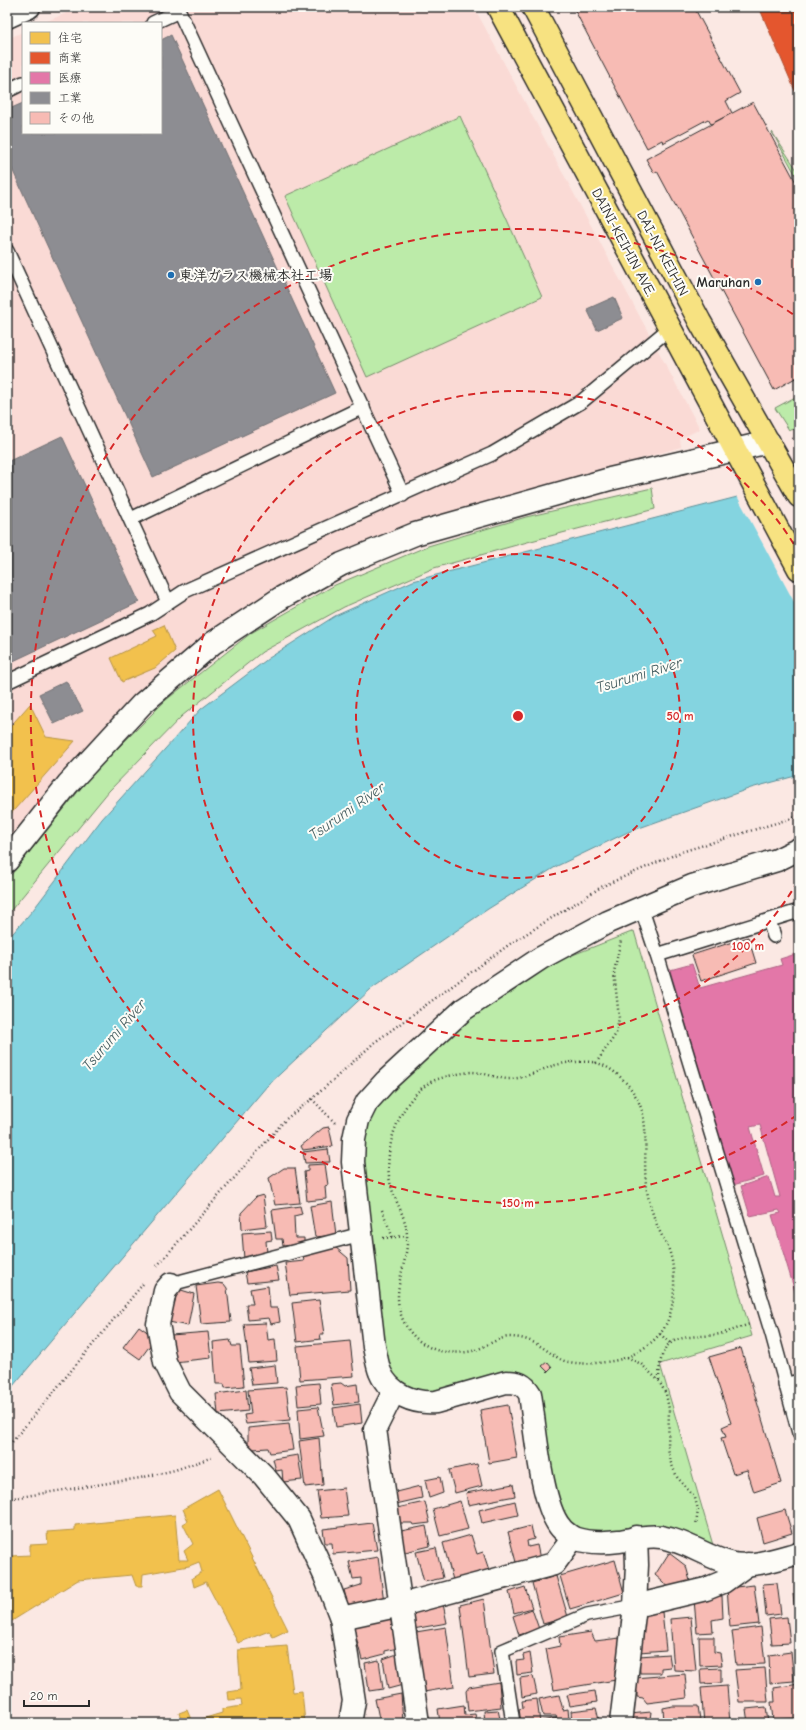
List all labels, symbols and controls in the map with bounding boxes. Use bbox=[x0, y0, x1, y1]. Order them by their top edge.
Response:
legend bbox=[22, 22, 162, 134]
text: 住宅 bbox=[58, 31, 82, 45]
text: 商業 bbox=[58, 51, 82, 65]
text: 医療 bbox=[58, 71, 82, 85]
text: 工業 bbox=[58, 91, 82, 105]
text: その他 bbox=[58, 111, 94, 125]
street label: DAINI-KEIHIN AVE. bbox=[588, 185, 659, 299]
street label: DAI-NI KEIHIN bbox=[633, 208, 692, 299]
place label: 東洋ガラス機械本社工場 bbox=[179, 267, 332, 284]
marker: 東洋ガラス機械本社工場 bbox=[166, 270, 176, 280]
place label: Maruhan bbox=[697, 274, 750, 291]
marker: Maruhan bbox=[753, 277, 763, 287]
water label: Tsurumi River bbox=[594, 653, 685, 697]
centre of rings bbox=[511, 709, 525, 723]
text: 50 m bbox=[666, 709, 694, 723]
water label: Tsurumi River bbox=[306, 778, 389, 844]
text: 100 m bbox=[732, 939, 764, 953]
water label: Tsurumi River bbox=[78, 995, 151, 1074]
text: 150 m bbox=[502, 1196, 534, 1210]
scale bar bbox=[24, 1682, 89, 1708]
text: 20 m bbox=[30, 1689, 58, 1703]

